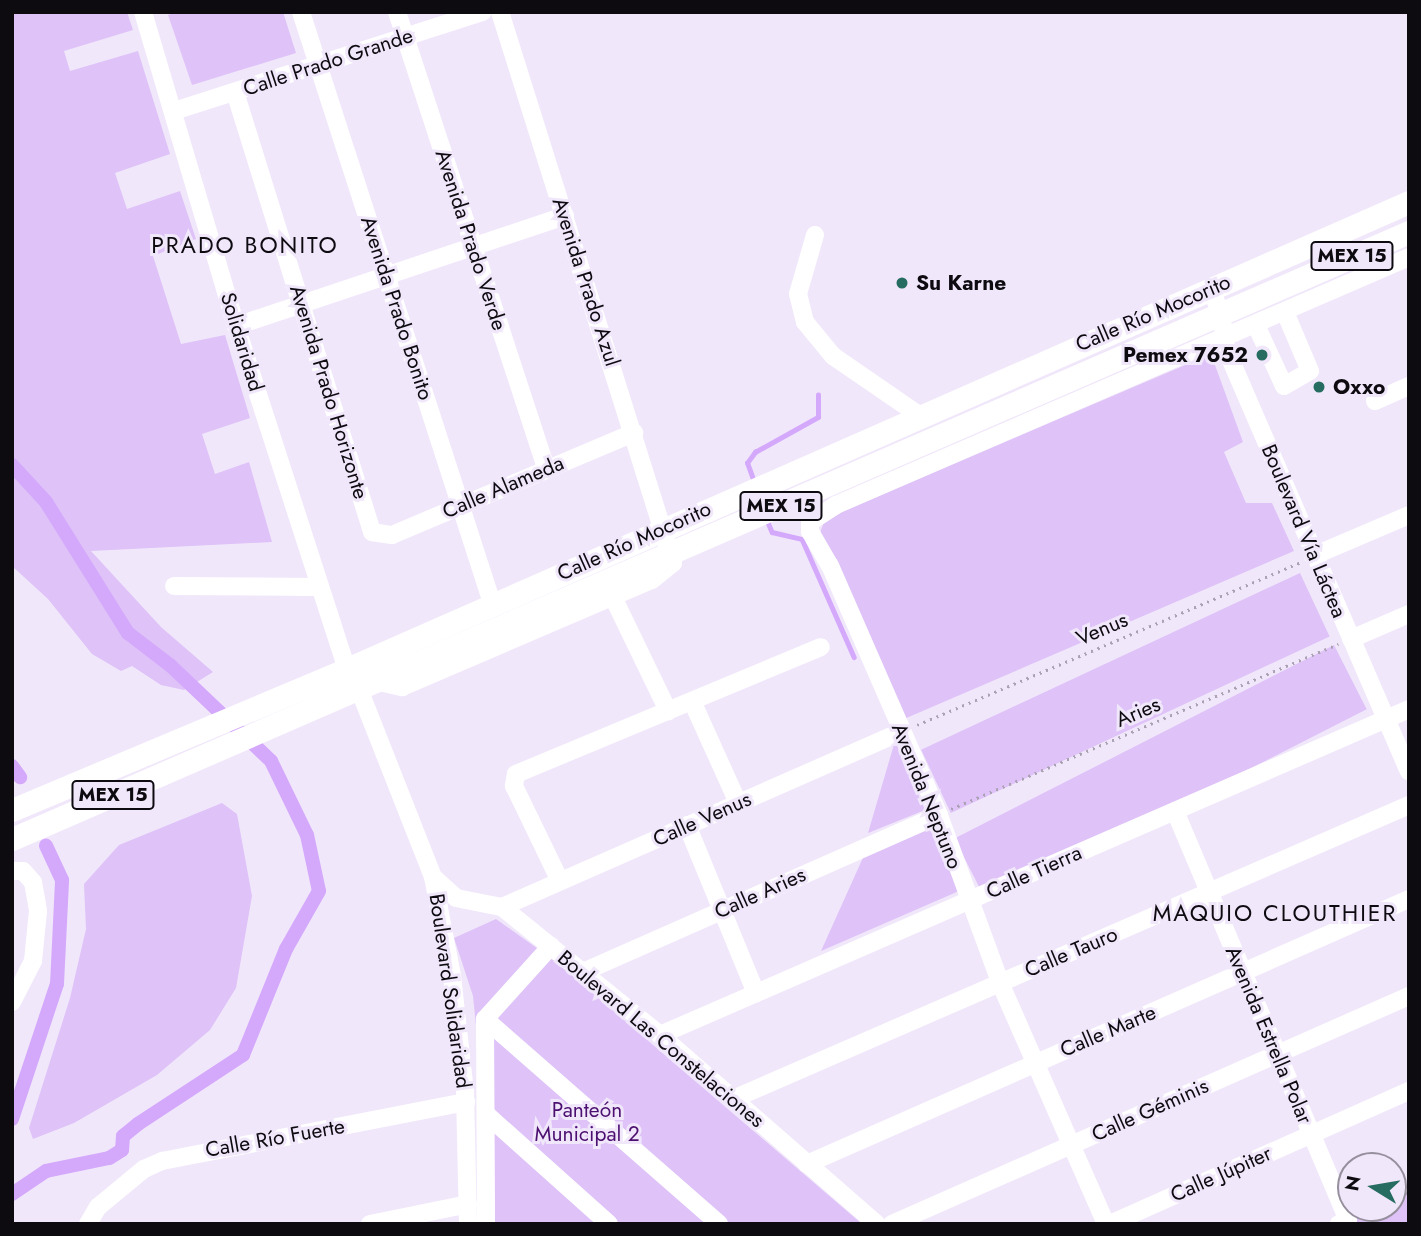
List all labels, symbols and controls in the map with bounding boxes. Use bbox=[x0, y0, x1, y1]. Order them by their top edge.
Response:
street label: Calle Prado Grande bbox=[240, 23, 416, 101]
street label: Avenida Prado Verde bbox=[430, 146, 512, 334]
street label: Avenida Prado Azul bbox=[547, 195, 625, 369]
street label: Avenida Prado Bonito bbox=[355, 213, 439, 403]
district label: PRADO BONITO bbox=[153, 231, 337, 259]
road number: MEX 15 bbox=[1310, 240, 1394, 272]
street label: Calle Río Mocorito bbox=[1072, 269, 1234, 357]
place label: Su Karne bbox=[916, 270, 1006, 296]
marker: Su Karne bbox=[894, 275, 910, 291]
street label: Avenida Prado Horizonte bbox=[284, 282, 374, 502]
street label: Solidaridad bbox=[215, 290, 269, 394]
place label: Pemex 7652 bbox=[1123, 342, 1248, 368]
marker: Pemex 7652 bbox=[1254, 347, 1270, 363]
place label: Oxxo bbox=[1333, 374, 1385, 400]
marker: Oxxo bbox=[1311, 379, 1327, 395]
street label: Boulevard Vía Láctea bbox=[1256, 441, 1352, 621]
street label: Calle Alameda bbox=[439, 450, 567, 524]
road number: MEX 15 bbox=[739, 491, 823, 522]
street label: Calle Río Mocorito bbox=[553, 496, 715, 586]
street label: Venus bbox=[1072, 607, 1132, 651]
street label: Aries bbox=[1112, 691, 1164, 733]
street label: Avenida Neptuno bbox=[886, 719, 968, 873]
road number: MEX 15 bbox=[71, 780, 155, 810]
street label: Calle Venus bbox=[649, 786, 755, 852]
street label: Calle Tierra bbox=[982, 840, 1086, 904]
street label: Calle Aries bbox=[711, 862, 809, 924]
street label: Boulevard Solidaridad bbox=[424, 892, 476, 1090]
district label: MAQUIO CLOUTHIER bbox=[1155, 899, 1395, 927]
street label: Calle Tauro bbox=[1021, 921, 1121, 983]
street label: Avenida Estrella Polar bbox=[1220, 942, 1318, 1128]
street label: Boulevard Las Constelaciones bbox=[553, 945, 769, 1133]
street label: Calle Marte bbox=[1056, 1000, 1160, 1062]
street label: Calle Géminis bbox=[1088, 1073, 1212, 1147]
park label: Panteón Municipal 2 bbox=[534, 1097, 640, 1147]
street label: Calle Río Fuerte bbox=[203, 1113, 347, 1163]
street label: Calle Júpiter bbox=[1167, 1141, 1275, 1207]
north arrow bbox=[1337, 1152, 1407, 1222]
text: N bbox=[1338, 1173, 1368, 1193]

